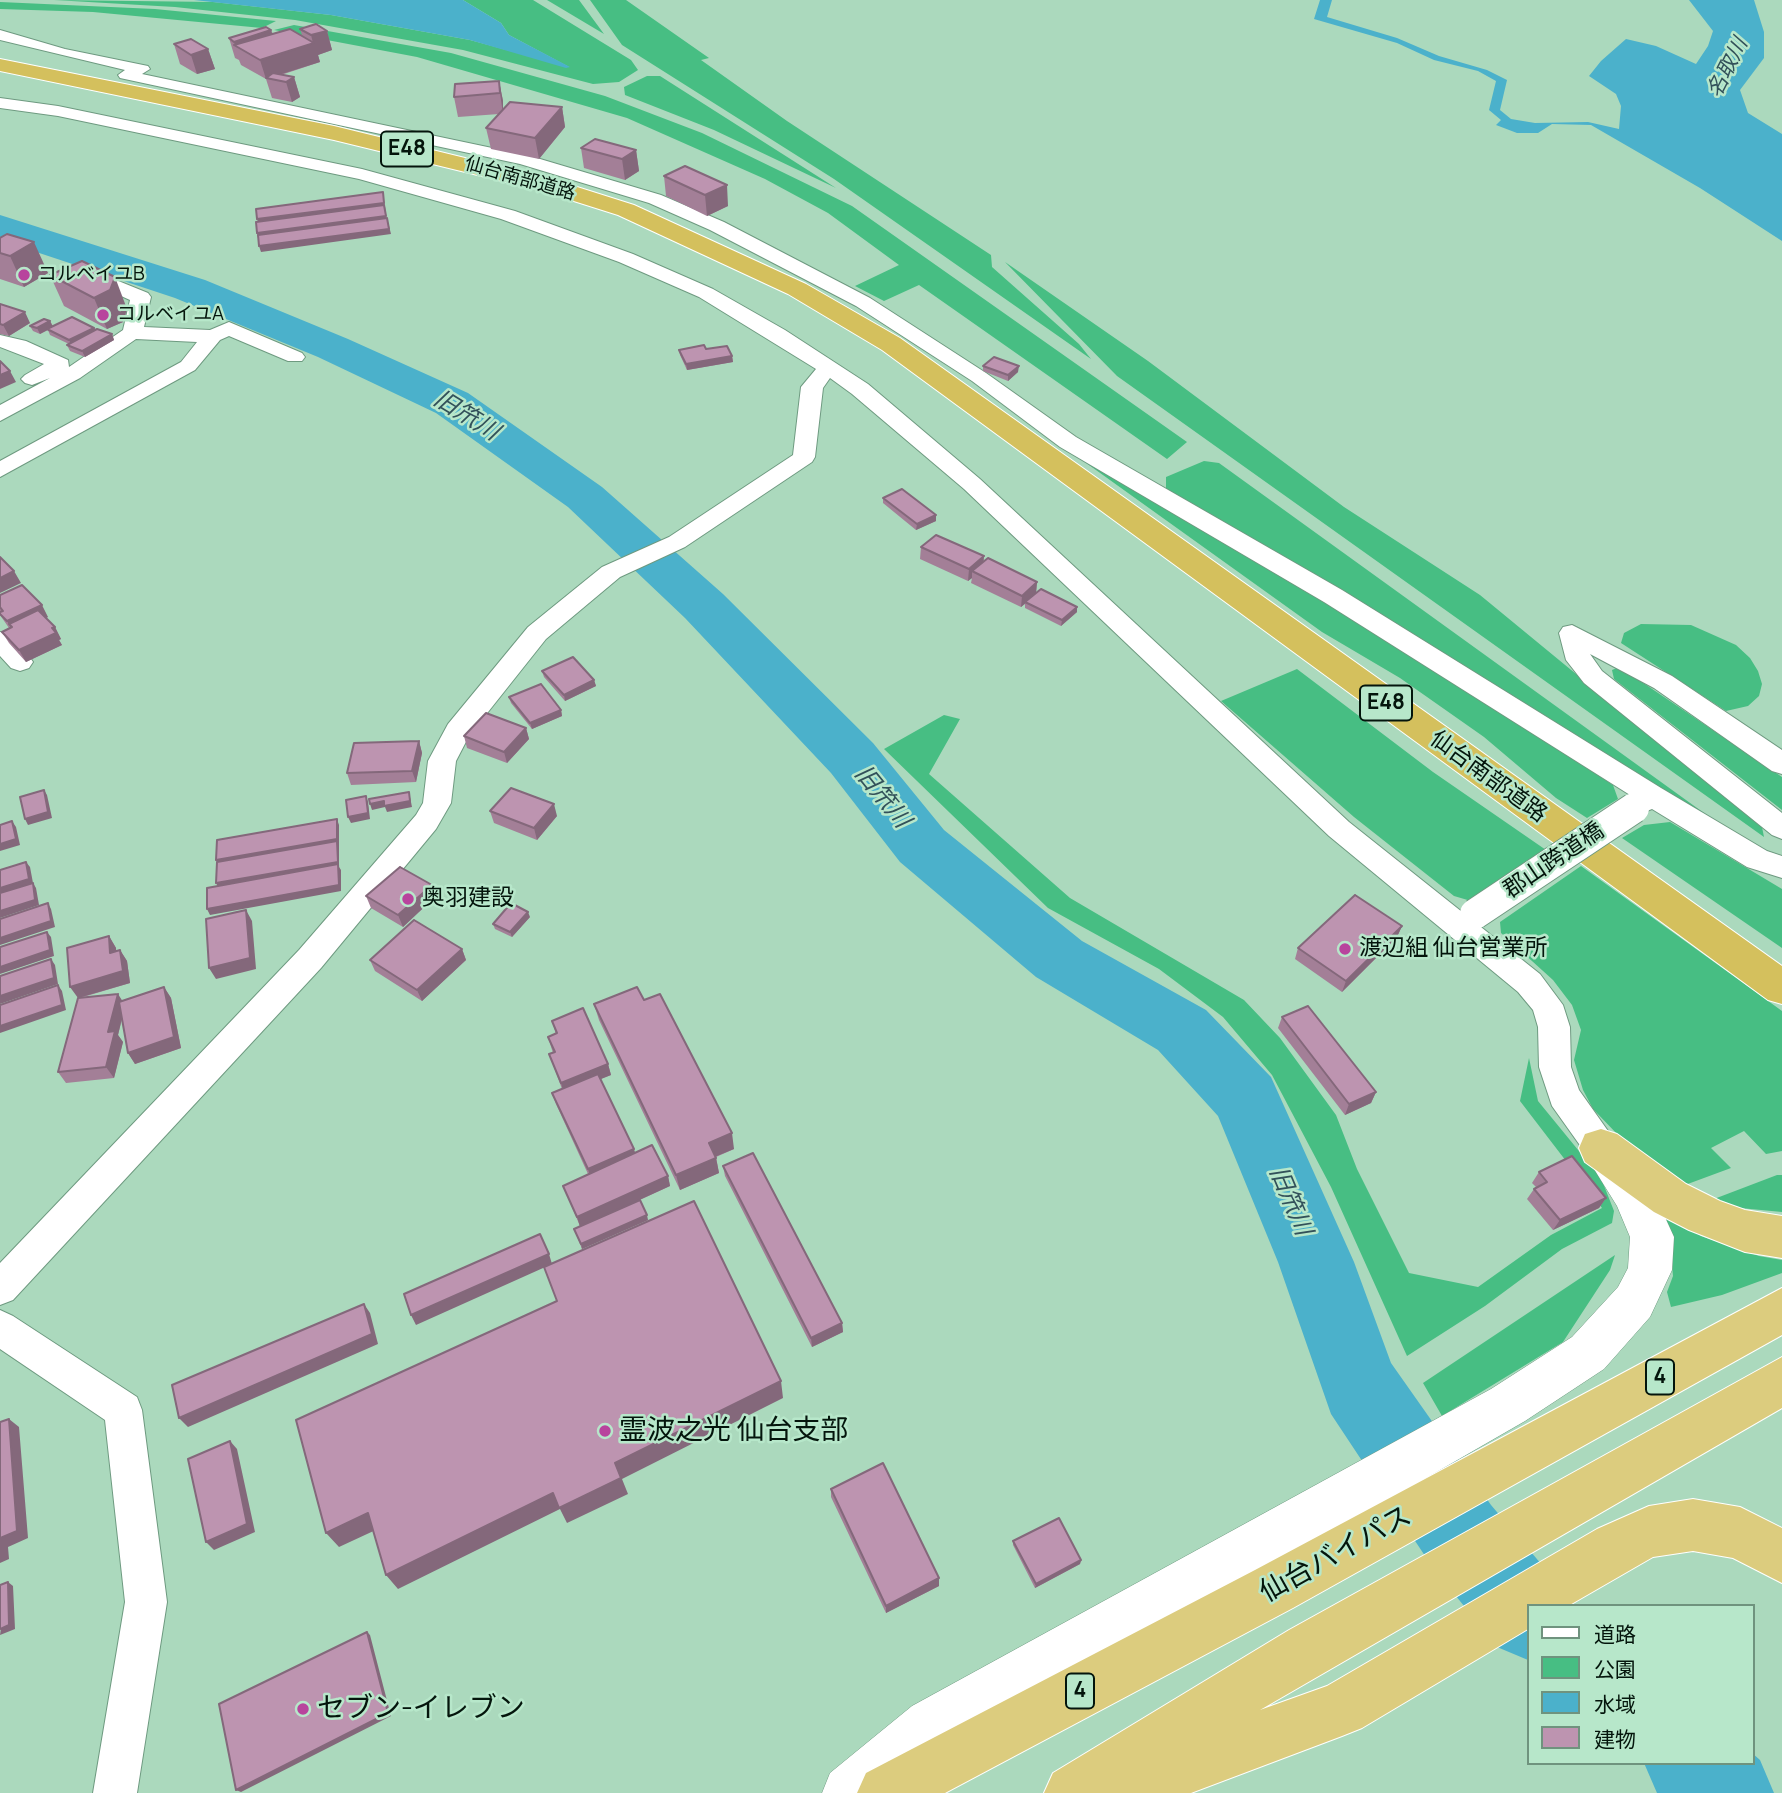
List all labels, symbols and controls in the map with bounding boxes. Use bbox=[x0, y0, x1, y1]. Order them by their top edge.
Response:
water label: 名取川 bbox=[1702, 34, 1754, 102]
road number: E48 bbox=[381, 132, 433, 166]
street label: 仙台南部道路 bbox=[462, 152, 578, 206]
place label: コルベイユB bbox=[38, 264, 145, 286]
marker: コルベイユB bbox=[16, 267, 32, 283]
place label: コルベイユA bbox=[117, 304, 224, 326]
marker: コルベイユA bbox=[95, 307, 111, 323]
water label: 旧笊川 bbox=[428, 385, 504, 447]
road number: E48 bbox=[1360, 686, 1412, 720]
street label: 仙台南部道路 bbox=[1424, 725, 1552, 829]
water label: 旧笊川 bbox=[848, 760, 916, 834]
street label: 郡山跨道橋 bbox=[1499, 817, 1609, 905]
place label: 奥羽建設 bbox=[422, 885, 514, 913]
marker: 奥羽建設 bbox=[400, 891, 416, 907]
place label: 渡辺組 仙台営業所 bbox=[1359, 935, 1548, 963]
marker: 渡辺組 仙台営業所 bbox=[1337, 941, 1353, 957]
water label: 旧笊川 bbox=[1263, 1162, 1317, 1240]
road number: 4 bbox=[1646, 1360, 1674, 1394]
place label: 霊波之光 仙台支部 bbox=[619, 1414, 849, 1448]
marker: 霊波之光 仙台支部 bbox=[597, 1423, 613, 1439]
street label: 仙台バイパス bbox=[1254, 1500, 1418, 1610]
legend bbox=[1526, 1604, 1754, 1765]
text: 道路 bbox=[1594, 1620, 1636, 1648]
text: 公園 bbox=[1594, 1655, 1636, 1683]
road number: 4 bbox=[1066, 1674, 1094, 1708]
text: 水域 bbox=[1594, 1690, 1636, 1718]
place label: セブン-イレブン bbox=[317, 1692, 525, 1726]
marker: セブン-イレブン bbox=[295, 1701, 311, 1717]
text: 建物 bbox=[1594, 1725, 1636, 1753]

